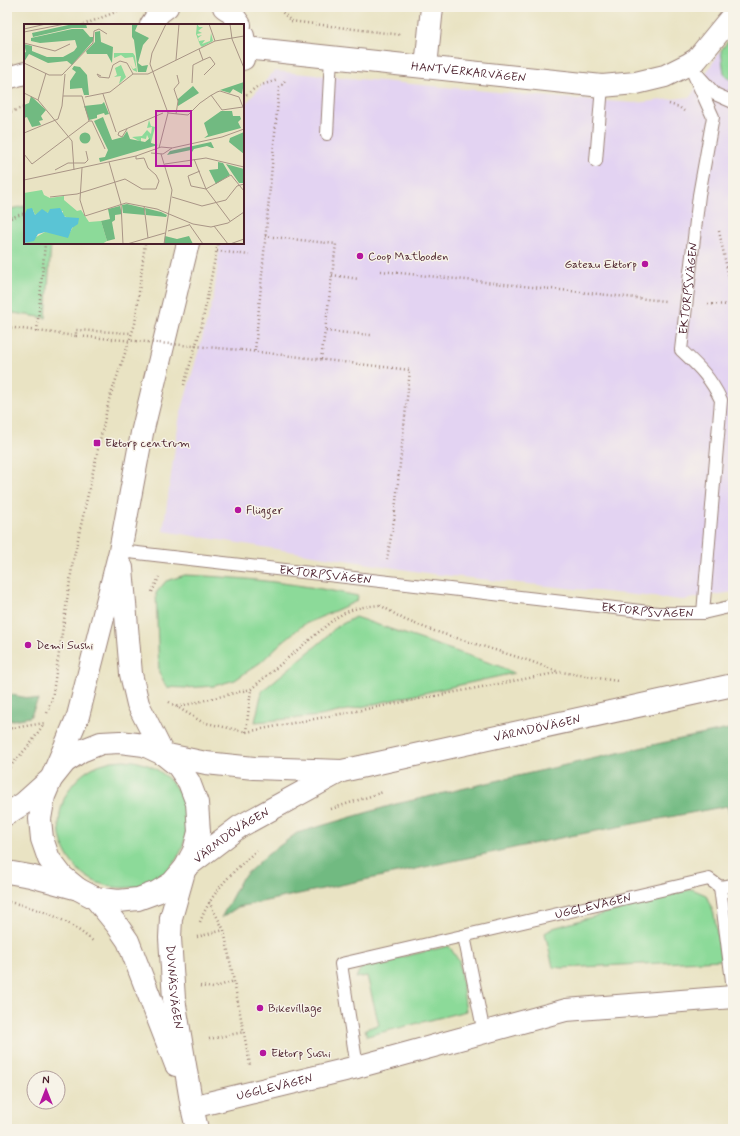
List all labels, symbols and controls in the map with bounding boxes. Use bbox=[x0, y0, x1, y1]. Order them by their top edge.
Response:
inset map bbox=[24, 24, 244, 244]
street label: HANTVERKARVÄGEN bbox=[410, 59, 527, 87]
street label: EKTORPSVÄGEN bbox=[676, 241, 702, 335]
place label: Coop Matboden bbox=[368, 249, 448, 265]
marker: Coop Matboden bbox=[355, 251, 365, 261]
place label: Gateau Ektorp bbox=[565, 257, 637, 273]
marker: Gateau Ektorp bbox=[640, 259, 650, 269]
place label: Ektorp centrum bbox=[105, 436, 190, 452]
marker: Ektorp centrum bbox=[92, 438, 102, 448]
place label: Flügger bbox=[246, 503, 283, 520]
marker: Flügger bbox=[233, 505, 243, 515]
street label: EKTORPSVÄGEN bbox=[279, 562, 372, 589]
street label: EKTORPSVÄGEN bbox=[600, 600, 694, 622]
place label: Demi Sushi bbox=[36, 638, 93, 654]
marker: Demi Sushi bbox=[23, 640, 33, 650]
street label: VÄRMDÖVÄGEN bbox=[492, 712, 582, 746]
street label: VÄRMDÖVÄGEN bbox=[191, 805, 273, 868]
street label: UGGLEVÄGEN bbox=[553, 890, 633, 923]
street label: DUVNÄSVÄGEN bbox=[161, 945, 186, 1031]
place label: Bikevillage bbox=[268, 1001, 322, 1017]
marker: Bikevillage bbox=[255, 1003, 265, 1013]
place label: Ektorp Sushi bbox=[271, 1046, 331, 1062]
marker: Ektorp Sushi bbox=[258, 1048, 268, 1058]
north arrow bbox=[26, 1070, 66, 1110]
street label: UGGLEVÄGEN bbox=[235, 1071, 315, 1105]
text: N bbox=[42, 1074, 50, 1088]

